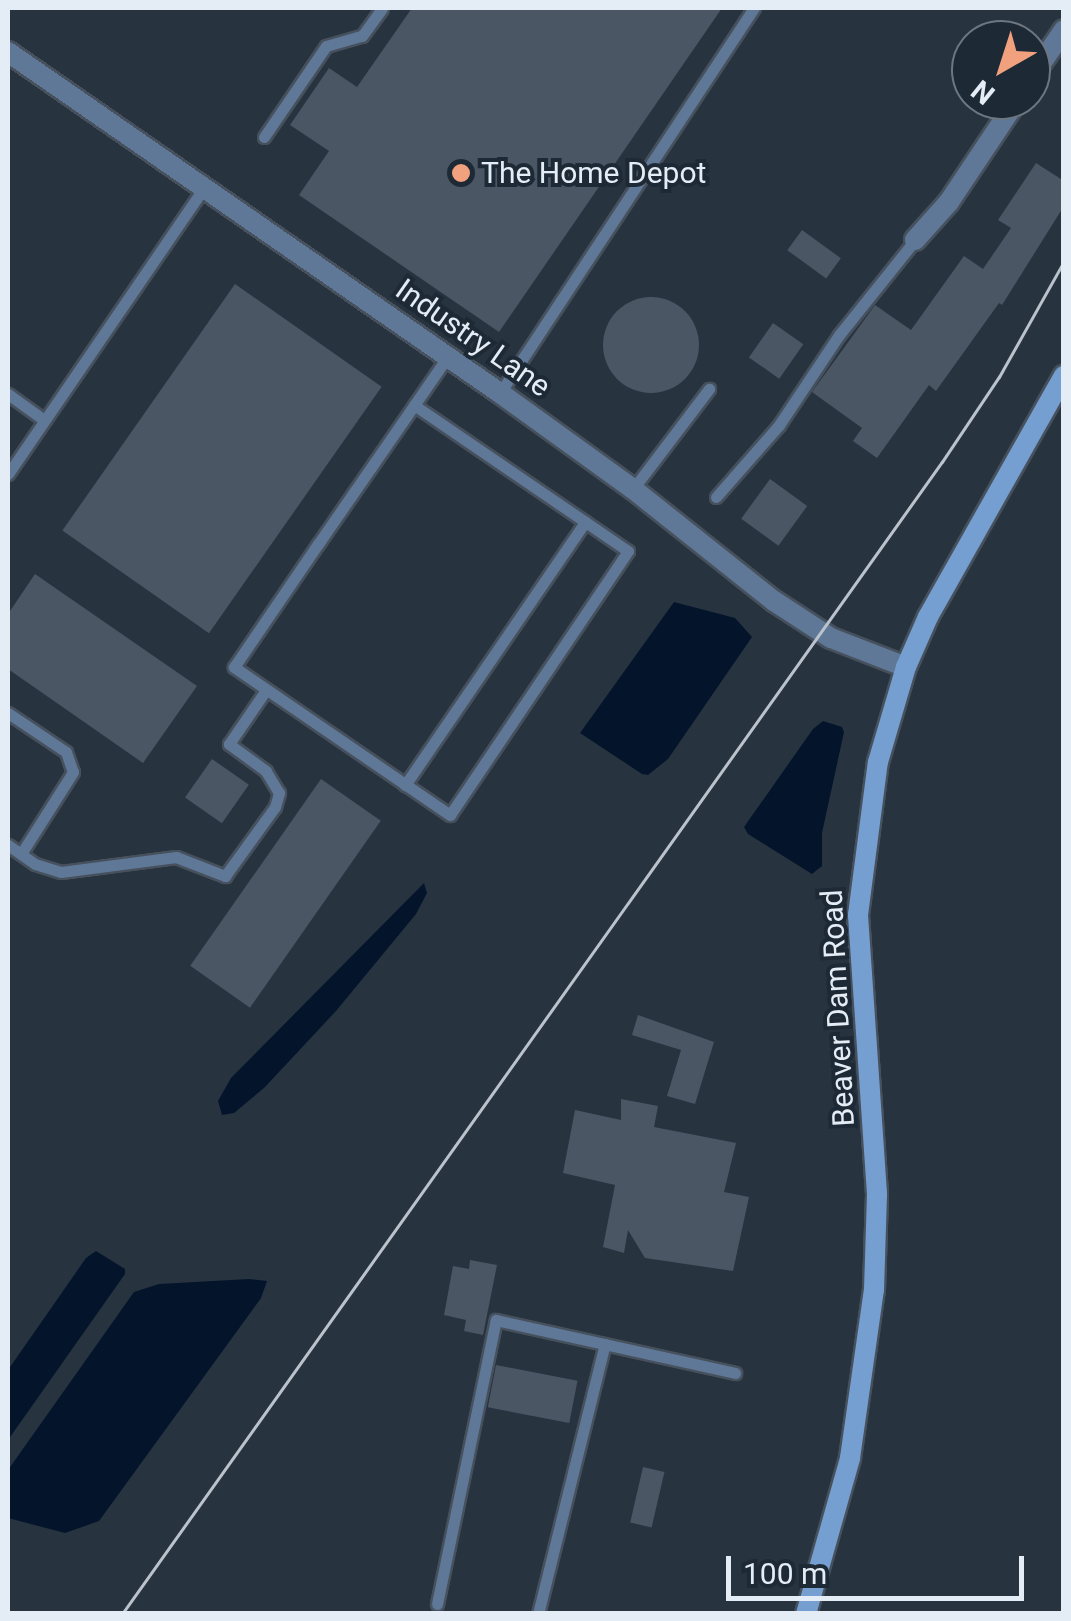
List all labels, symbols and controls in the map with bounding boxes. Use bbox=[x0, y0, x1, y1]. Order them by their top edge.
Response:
north arrow bbox=[951, 20, 1051, 120]
text: N bbox=[965, 73, 1001, 111]
place label: The Home Depot bbox=[481, 155, 706, 191]
marker: The Home Depot bbox=[450, 162, 472, 184]
street label: Industry Lane bbox=[389, 271, 557, 405]
street label: Beaver Dam Road bbox=[814, 889, 862, 1127]
scale bar bbox=[731, 1536, 1028, 1598]
text: 100 m bbox=[743, 1556, 827, 1591]

